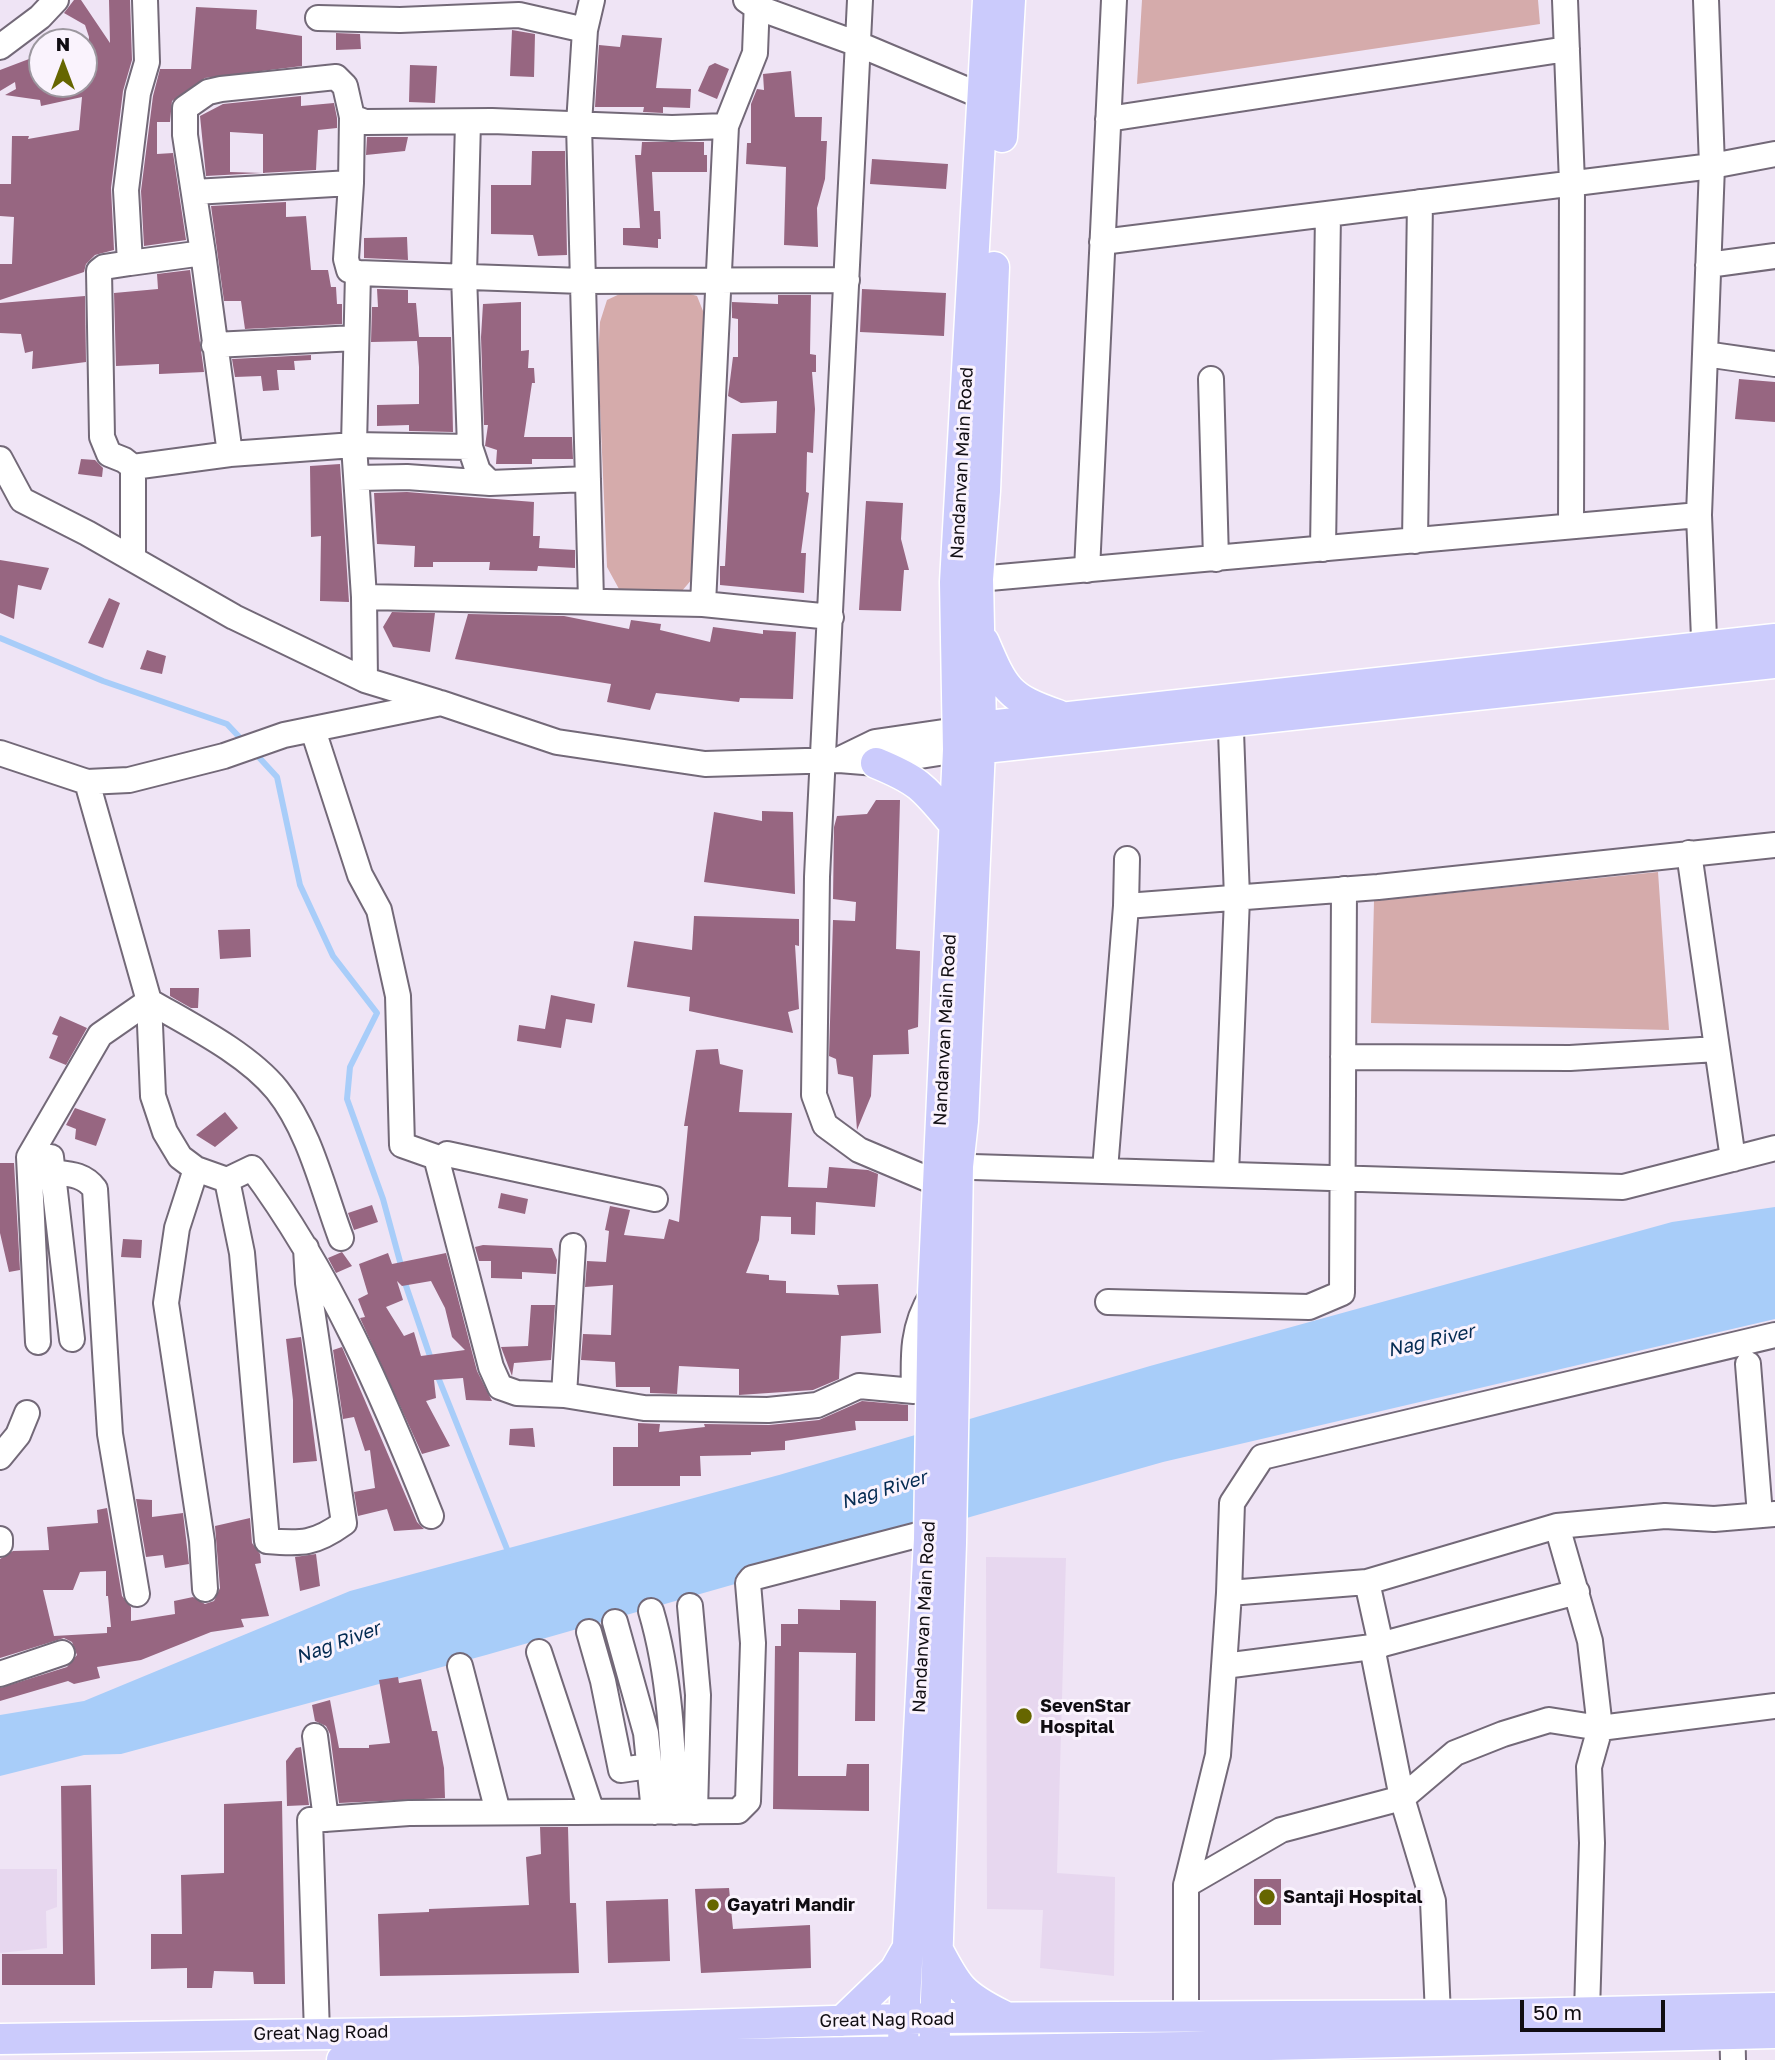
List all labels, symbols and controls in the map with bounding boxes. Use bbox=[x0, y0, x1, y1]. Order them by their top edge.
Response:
north arrow bbox=[28, 28, 98, 98]
text: N bbox=[56, 32, 70, 55]
street label: Nandanvan Main Road bbox=[946, 366, 978, 560]
street label: Nandanvan Main Road bbox=[929, 933, 961, 1127]
water label: Nag River bbox=[1385, 1320, 1477, 1362]
water label: Nag River bbox=[838, 1466, 930, 1514]
street label: Nandanvan Main Road bbox=[908, 1520, 940, 1714]
water label: Nag River bbox=[293, 1617, 383, 1669]
place label: SevenStar Hospital bbox=[1040, 1695, 1131, 1738]
marker: SevenStar Hospital bbox=[1014, 1706, 1034, 1726]
place label: Santaji Hospital bbox=[1283, 1886, 1423, 1908]
marker: Santaji Hospital bbox=[1257, 1887, 1277, 1907]
place label: Gayatri Mandir bbox=[727, 1894, 855, 1916]
marker: Gayatri Mandir bbox=[705, 1897, 721, 1913]
scale bar bbox=[1523, 1986, 1668, 2030]
text: 50 m bbox=[1533, 1999, 1582, 2025]
street label: Great Nag Road bbox=[819, 2008, 955, 2032]
street label: Great Nag Road bbox=[253, 2021, 389, 2045]

